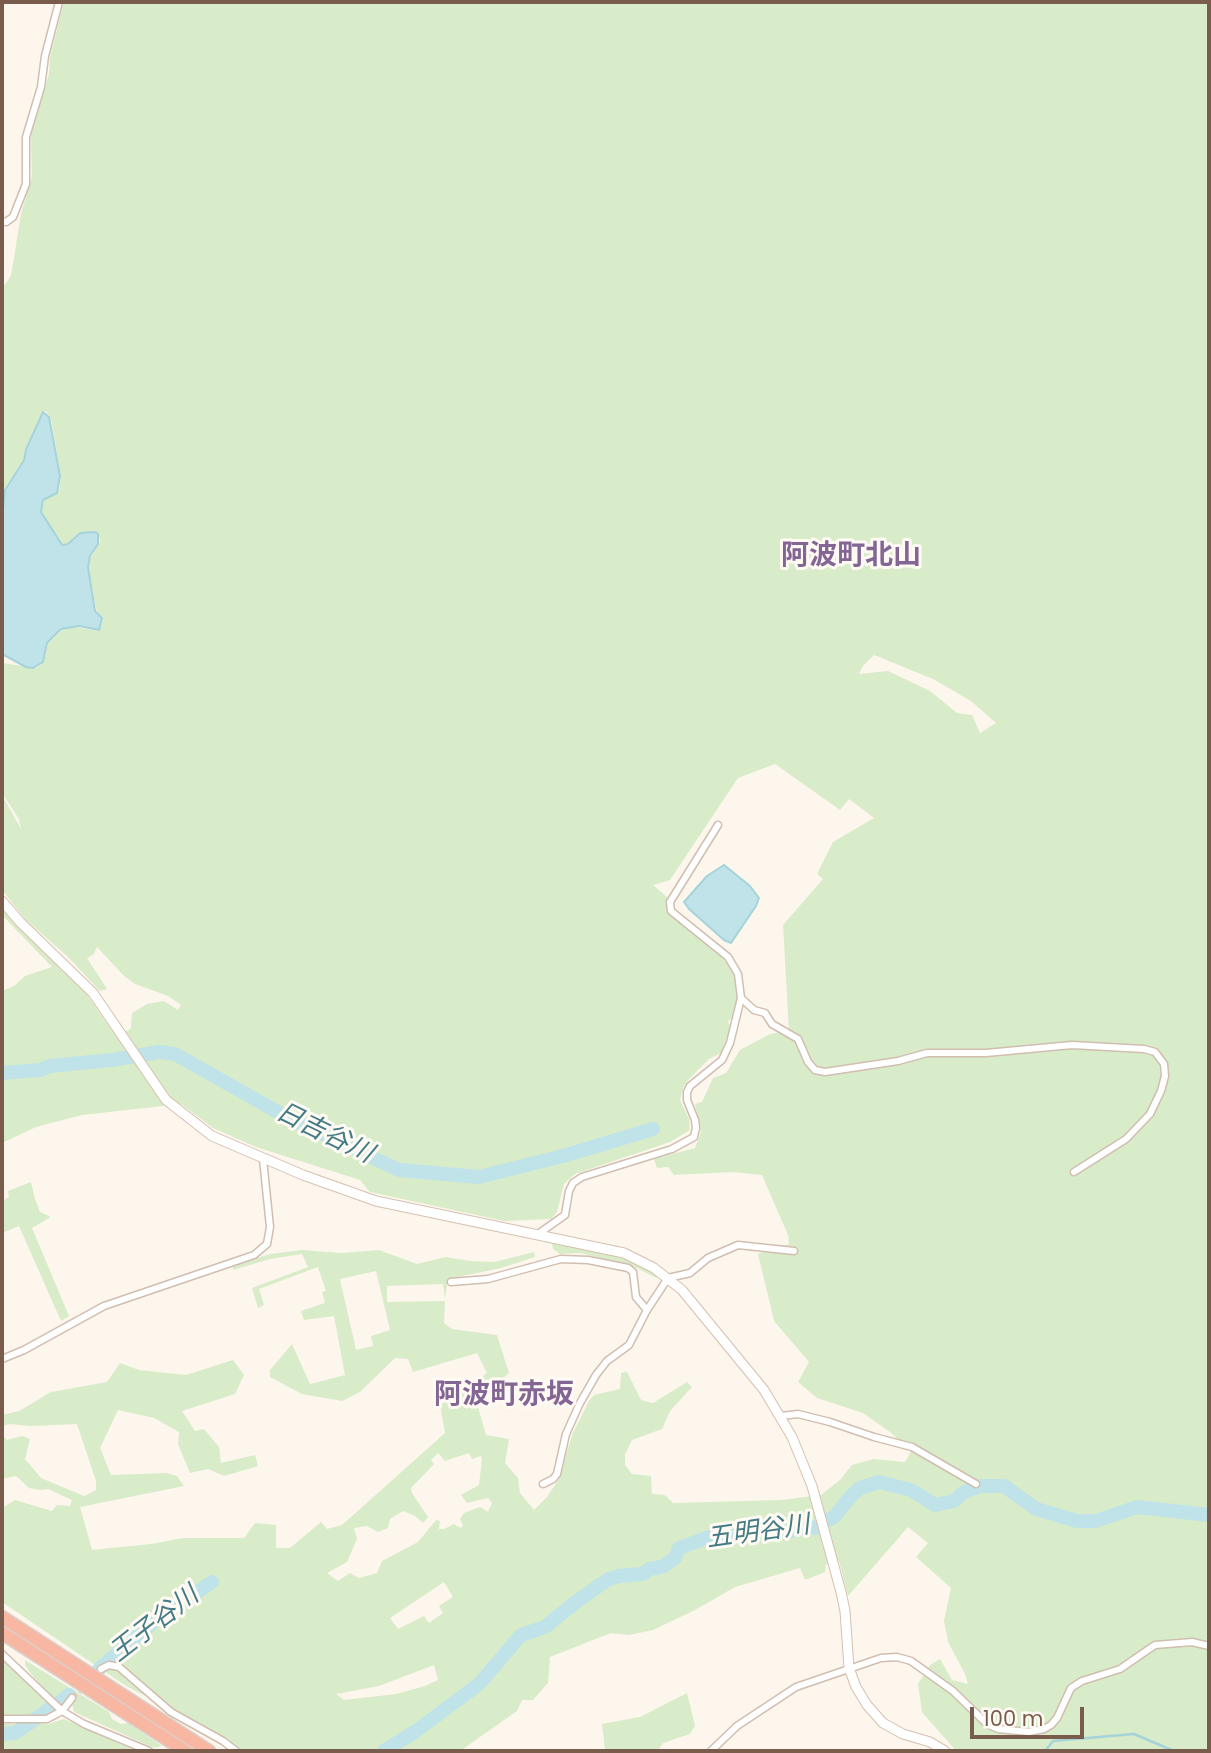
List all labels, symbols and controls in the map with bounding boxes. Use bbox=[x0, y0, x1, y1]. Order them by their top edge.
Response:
district label: 阿波町北山 bbox=[781, 540, 921, 574]
water label: 日吉谷川 bbox=[270, 1097, 378, 1171]
district label: 阿波町赤坂 bbox=[434, 1379, 574, 1413]
water label: 五明谷川 bbox=[704, 1510, 812, 1556]
water label: 王子谷川 bbox=[104, 1581, 206, 1669]
scale bar bbox=[973, 1694, 1087, 1738]
text: 100 m bbox=[983, 1704, 1043, 1733]

